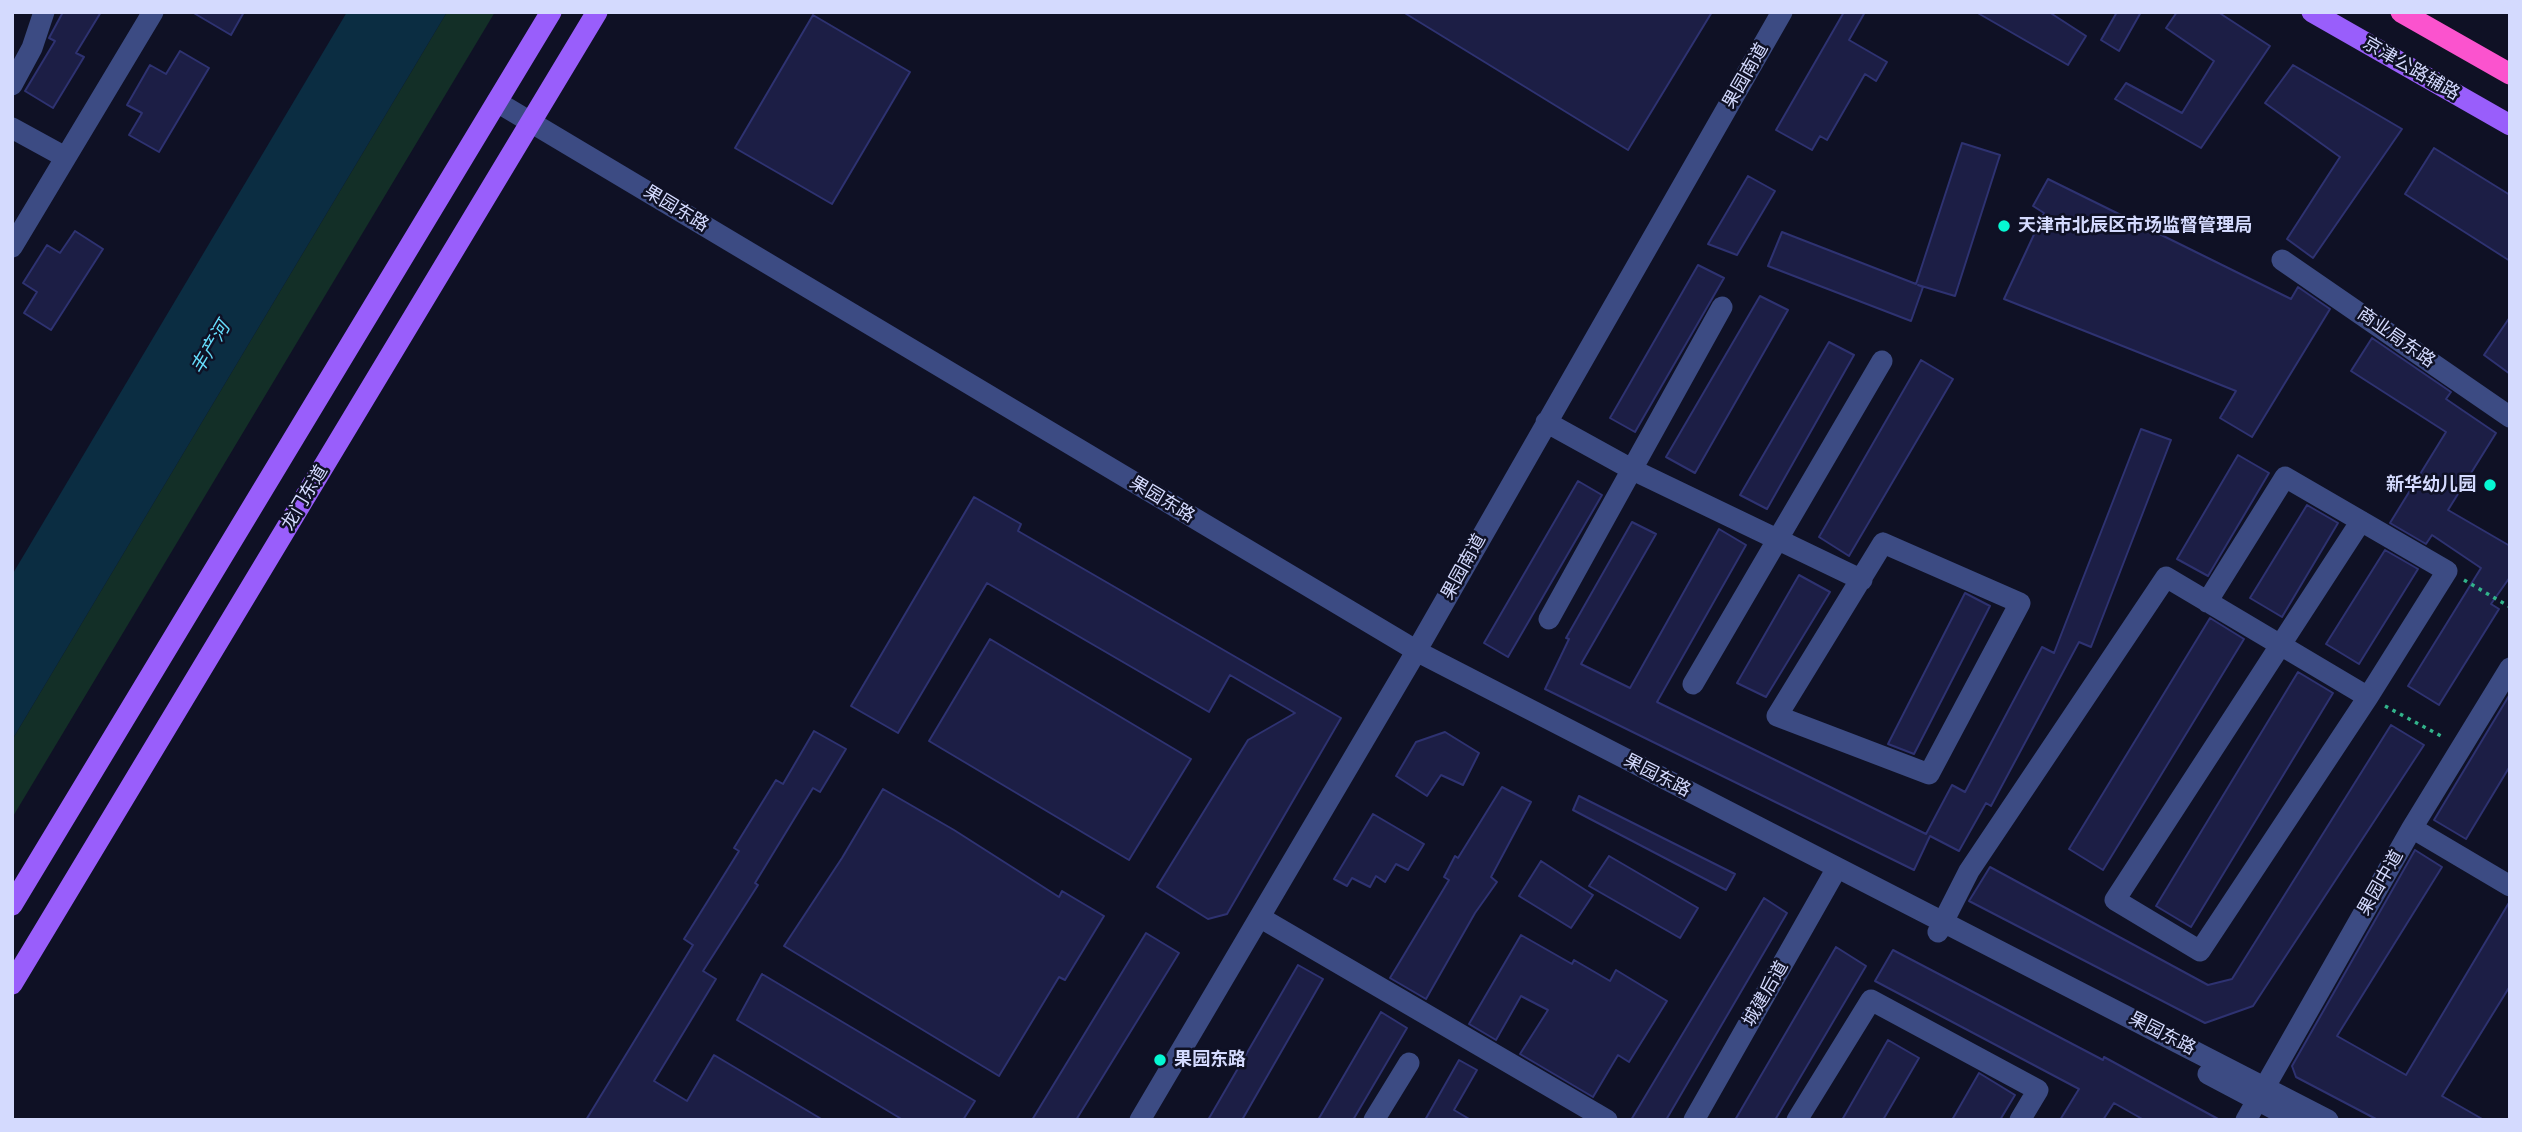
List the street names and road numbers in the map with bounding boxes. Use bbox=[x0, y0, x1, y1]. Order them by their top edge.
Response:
street label: 京津公路辅路 bbox=[2359, 33, 2463, 105]
street label: 果园南道 bbox=[1719, 39, 1773, 113]
street label: 果园东路 bbox=[640, 181, 712, 237]
street label: 商业局东路 bbox=[2353, 303, 2439, 373]
street label: 龙门东道 bbox=[277, 462, 333, 534]
street label: 果园东路 bbox=[1126, 472, 1198, 528]
street label: 果园南道 bbox=[1437, 530, 1491, 604]
street label: 果园东路 bbox=[1620, 750, 1694, 802]
street label: 果园中道 bbox=[2354, 846, 2408, 920]
street label: 城建后道 bbox=[1739, 957, 1793, 1031]
street label: 果园东路 bbox=[2125, 1008, 2199, 1060]

